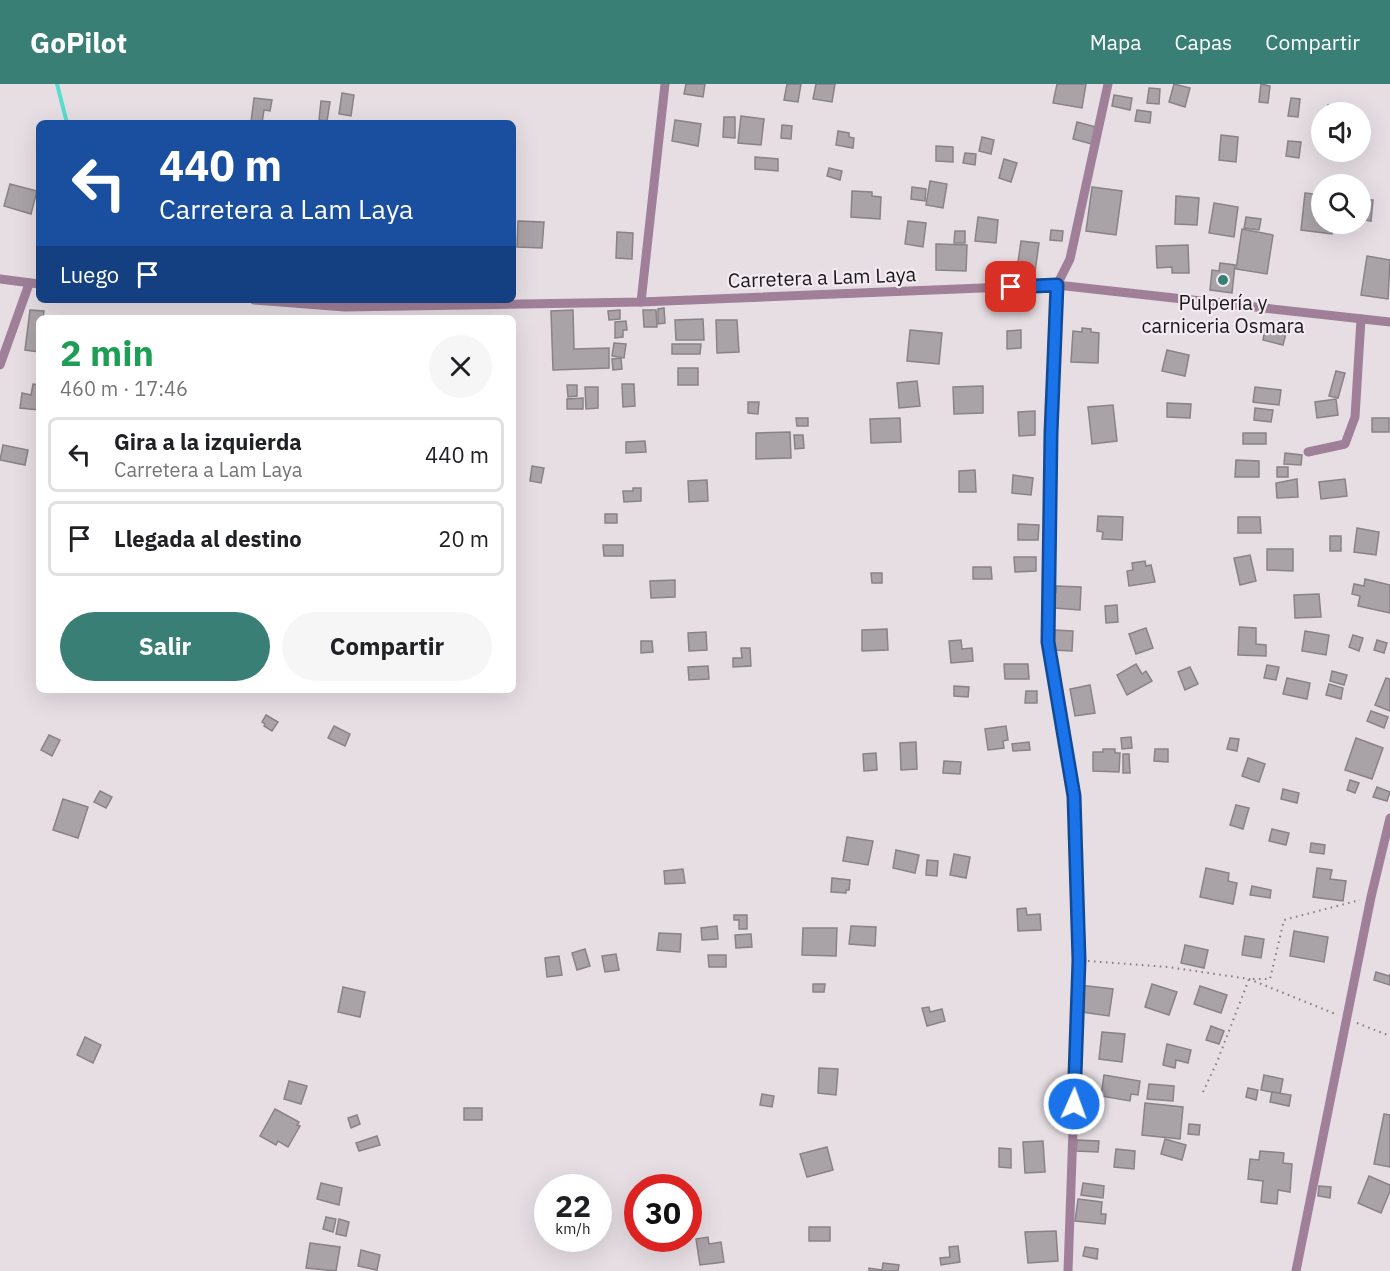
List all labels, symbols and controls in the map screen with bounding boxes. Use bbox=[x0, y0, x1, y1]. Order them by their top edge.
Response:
text: GoPilot bbox=[30, 24, 127, 61]
text: Mapa bbox=[1090, 28, 1141, 56]
text: Capas bbox=[1174, 28, 1232, 56]
text: Compartir bbox=[1265, 28, 1360, 56]
map controls bbox=[1311, 102, 1371, 234]
button: sound bbox=[1311, 102, 1371, 162]
text: 440 m bbox=[159, 138, 282, 193]
icon: left bbox=[60, 144, 138, 222]
button: search bbox=[1311, 174, 1371, 234]
text: Carretera a Lam Laya bbox=[159, 191, 413, 226]
icon: arrive bbox=[131, 258, 164, 291]
text: Luego bbox=[60, 260, 119, 289]
street label: Carretera a Lam Laya bbox=[727, 260, 917, 294]
pin bbox=[985, 261, 1036, 312]
icon: arrive bbox=[994, 270, 1027, 303]
marker: Pulpería y carniceria Osmara bbox=[1216, 273, 1230, 287]
place label: Pulpería y carniceria Osmara bbox=[1141, 289, 1305, 339]
text: 2 min bbox=[60, 329, 154, 376]
button: close bbox=[429, 335, 492, 398]
text: 460 m · 17:46 bbox=[60, 375, 188, 402]
text: Gira a la izquierda bbox=[114, 427, 302, 456]
icon: left bbox=[63, 438, 96, 471]
text: 440 m bbox=[425, 440, 489, 469]
text: Carretera a Lam Laya bbox=[114, 456, 302, 483]
icon: arrive bbox=[63, 522, 96, 555]
text: Llegada al destino bbox=[114, 524, 302, 553]
text: 20 m bbox=[438, 524, 489, 553]
button: Salir bbox=[60, 612, 270, 681]
button: Compartir bbox=[282, 612, 492, 681]
position arrow bbox=[1042, 1072, 1106, 1136]
speed limit sign: 30 bbox=[624, 1174, 702, 1252]
text: 22 bbox=[555, 1186, 591, 1225]
text: km/h bbox=[555, 1219, 591, 1238]

